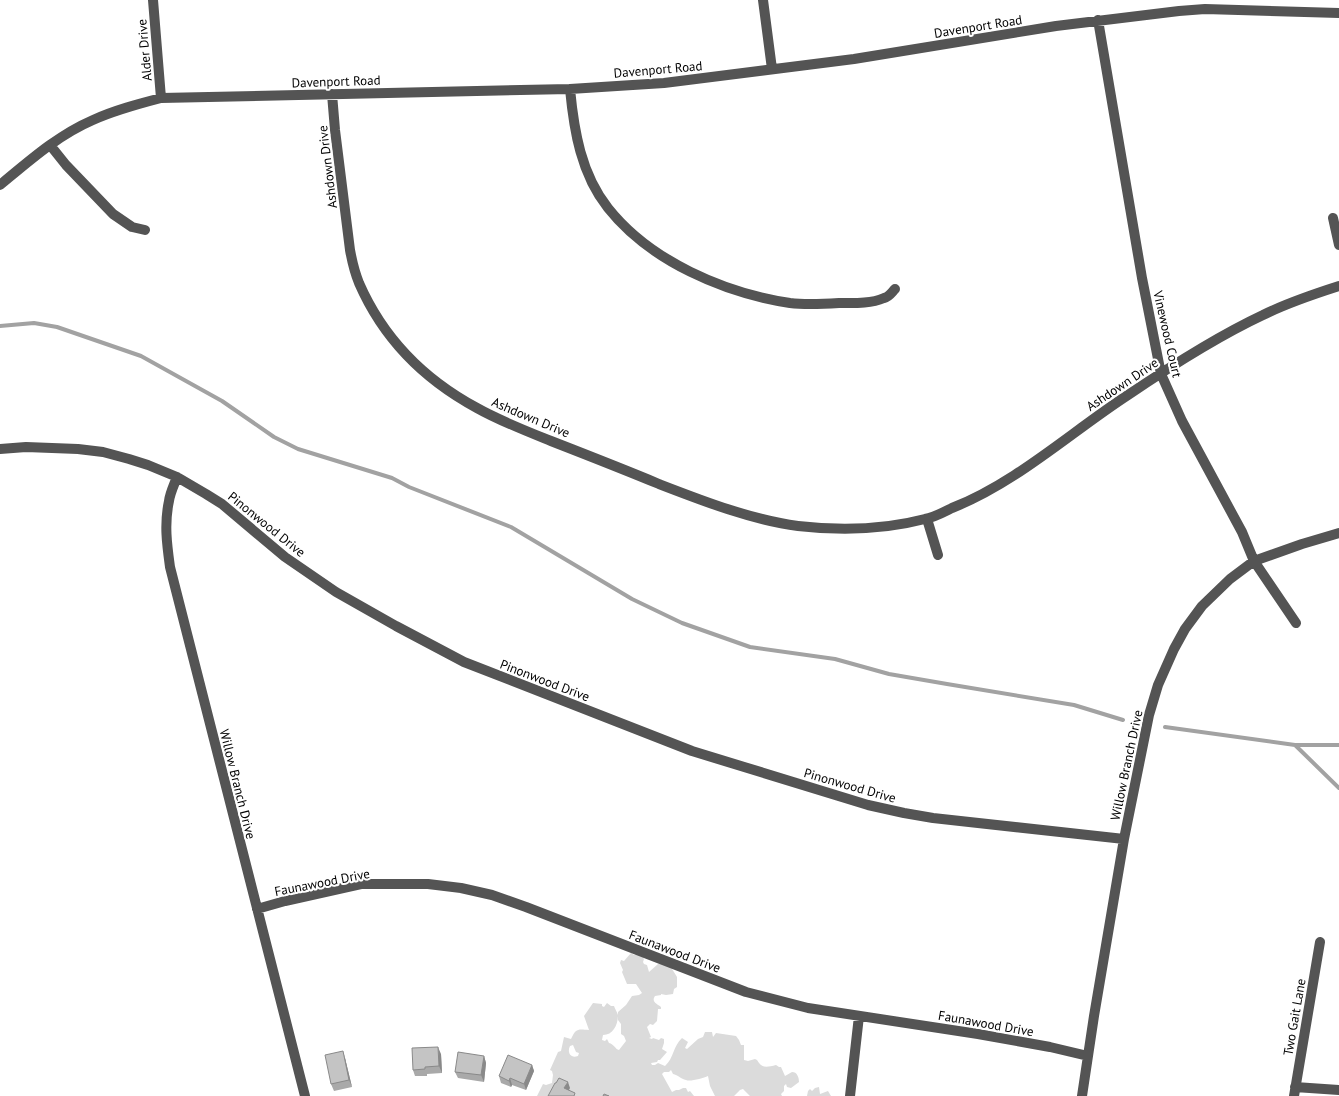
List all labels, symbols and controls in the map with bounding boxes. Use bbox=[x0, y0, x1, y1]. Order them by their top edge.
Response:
street label: Davenport Road bbox=[933, 11, 1023, 42]
street label: Alder Drive bbox=[133, 18, 156, 82]
street label: Davenport Road bbox=[613, 57, 703, 82]
street label: Davenport Road bbox=[291, 71, 381, 92]
street label: Ashdown Drive bbox=[314, 125, 341, 209]
street label: Vinewood Court bbox=[1149, 288, 1186, 380]
street label: Ashdown Drive bbox=[1083, 354, 1162, 415]
street label: Ashdown Drive bbox=[489, 393, 572, 442]
street label: Pinonwood Drive bbox=[224, 488, 309, 561]
street label: Pinonwood Drive bbox=[497, 656, 592, 705]
street label: Willow Branch Drive bbox=[1106, 708, 1147, 822]
street label: Willow Branch Drive bbox=[216, 727, 259, 841]
street label: Pinonwood Drive bbox=[802, 764, 898, 807]
street label: Faunawood Drive bbox=[273, 865, 371, 900]
street label: Faunawood Drive bbox=[627, 926, 723, 977]
street label: Two Gait Lane bbox=[1279, 977, 1310, 1057]
street label: Faunawood Drive bbox=[937, 1007, 1035, 1040]

